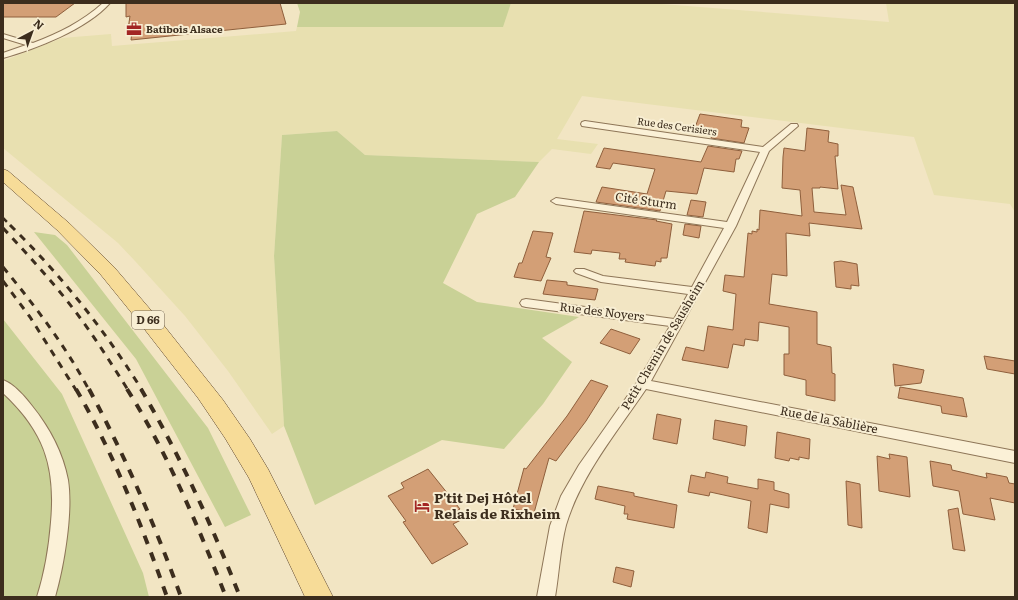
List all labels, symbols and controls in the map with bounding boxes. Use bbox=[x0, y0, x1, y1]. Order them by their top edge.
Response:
north arrow bbox=[12, 12, 52, 52]
text: N bbox=[30, 15, 48, 33]
office icon: Batibois Alsace bbox=[125, 20, 143, 38]
place label: Batibois Alsace bbox=[146, 21, 223, 36]
street label: Rue des Cerisiers bbox=[636, 112, 718, 139]
street label: Cité Sturm bbox=[614, 187, 679, 213]
street label: Petit Chemin de Sausheim bbox=[616, 276, 708, 413]
street label: Rue des Noyers bbox=[559, 297, 646, 325]
road number: D 66 bbox=[132, 311, 164, 329]
street label: Rue de la Sablière bbox=[779, 401, 880, 437]
place label: P'tit Dej Hôtel Relais de Rixheim bbox=[434, 487, 560, 523]
hotel icon: P'tit Dej Hôtel Relais de Rixheim bbox=[413, 497, 431, 515]

